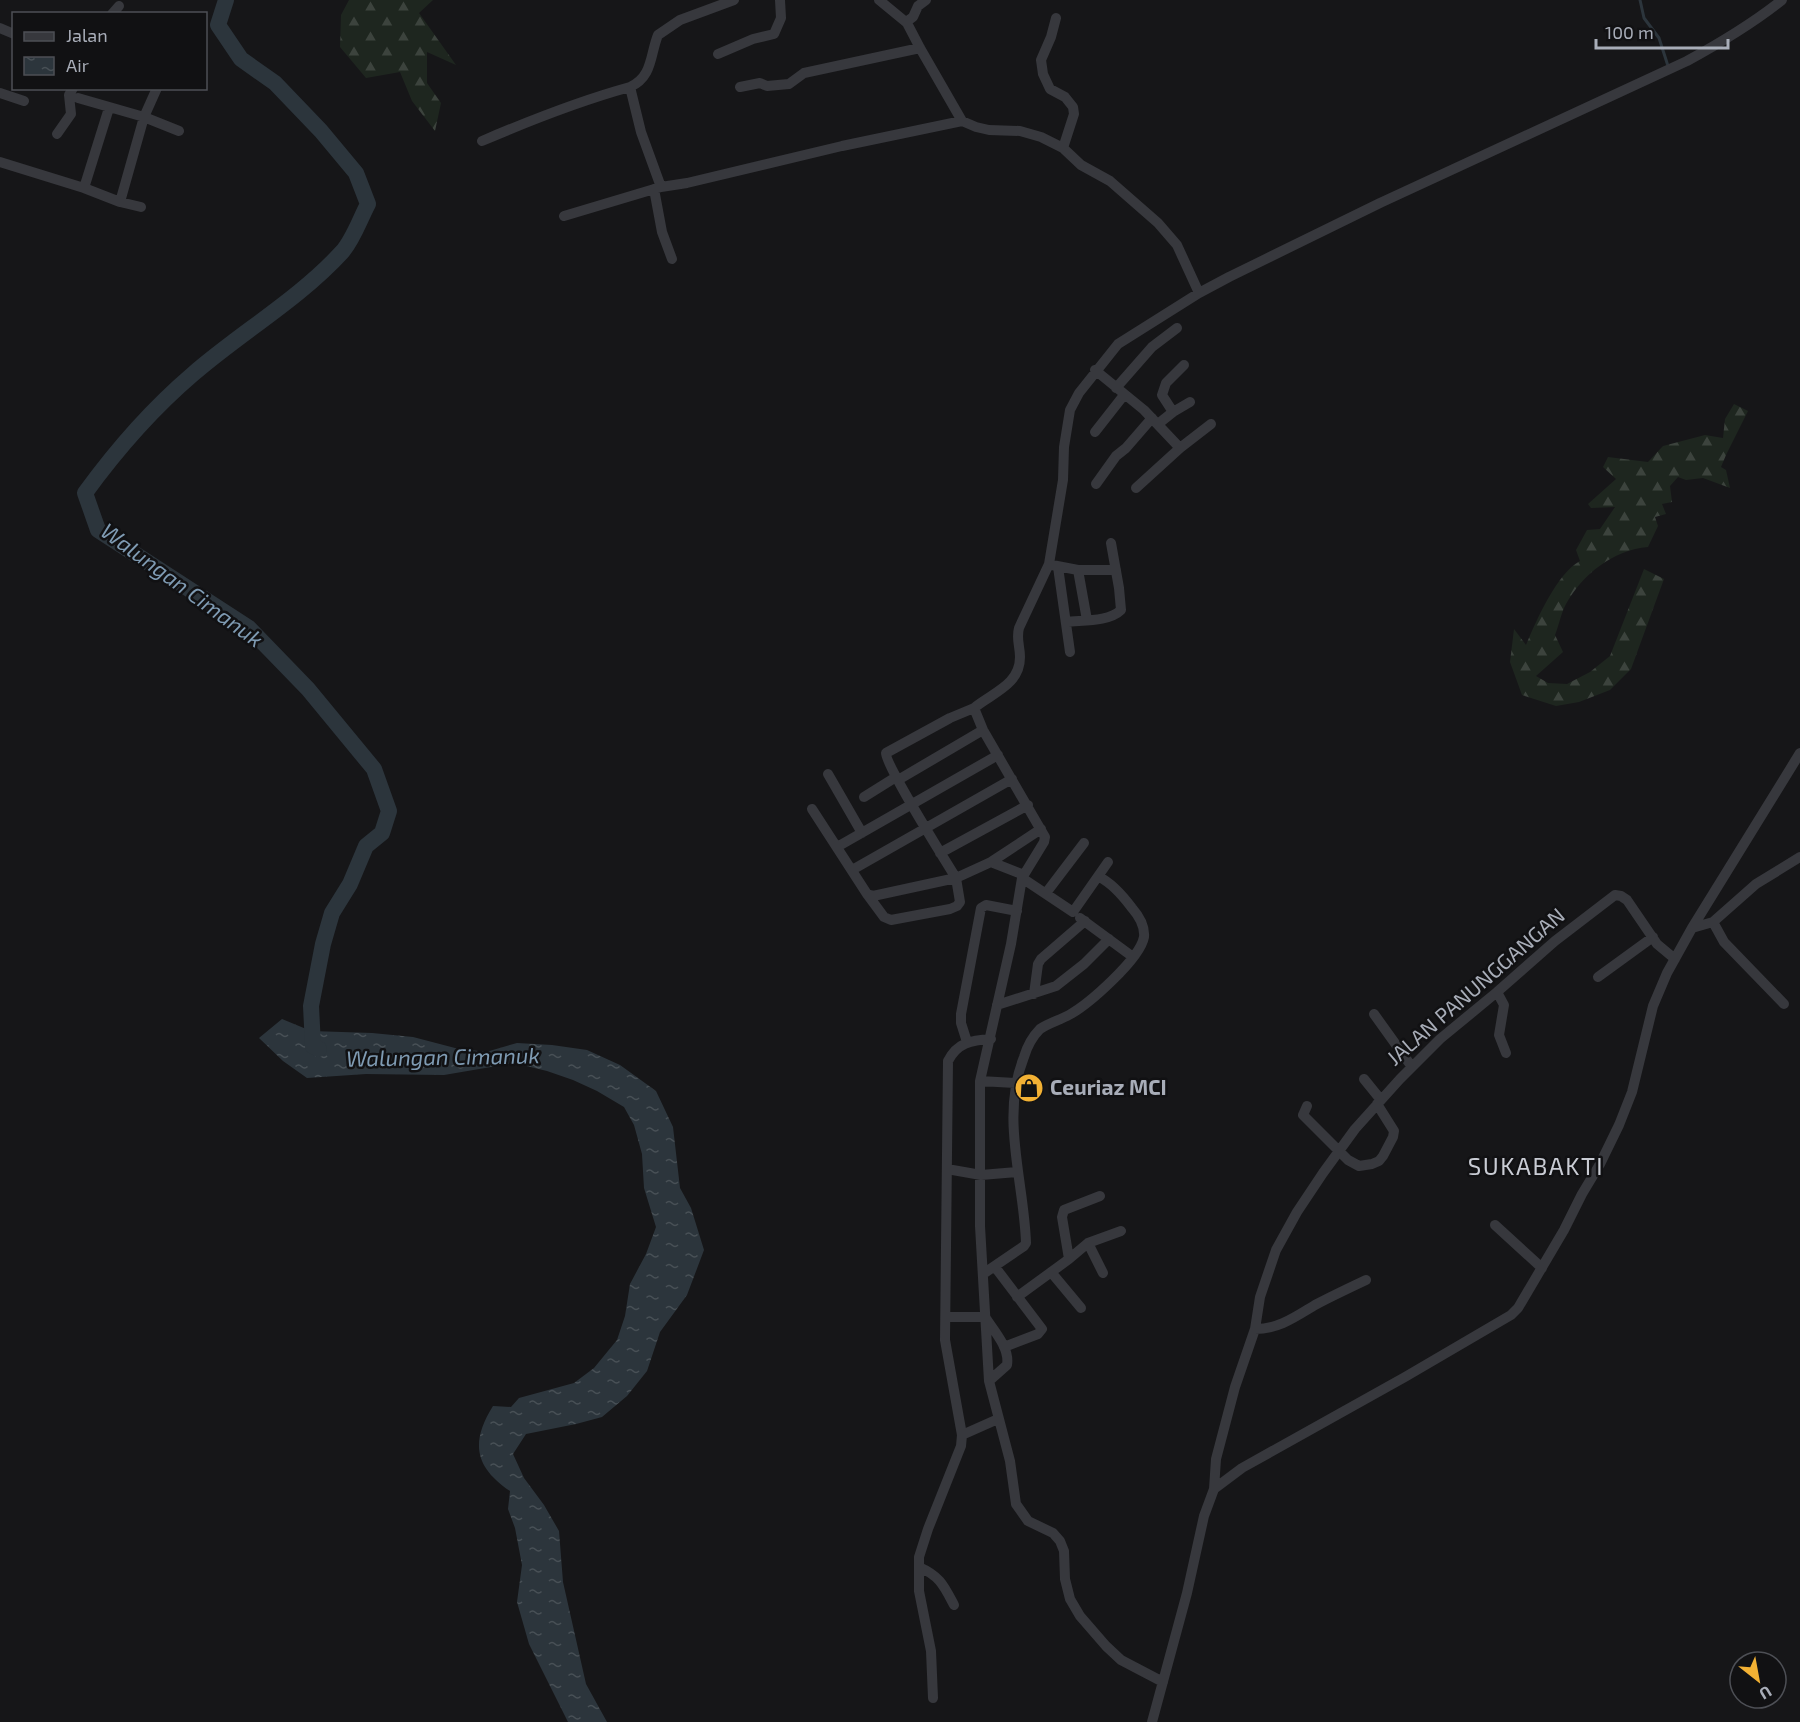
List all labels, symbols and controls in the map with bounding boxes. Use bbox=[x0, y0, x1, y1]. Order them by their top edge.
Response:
legend bbox=[12, 12, 207, 90]
scale bar bbox=[1596, 12, 1728, 50]
text: 100 m bbox=[1605, 21, 1654, 43]
text: Jalan bbox=[66, 24, 108, 46]
text: Air bbox=[66, 54, 89, 76]
water label: Walungan Cimanuk bbox=[97, 517, 269, 652]
street label: JALAN PANUNGGANGAN bbox=[1381, 902, 1569, 1070]
water label: Walungan Cimanuk bbox=[346, 1041, 540, 1071]
shop icon: Ceuriaz MCI bbox=[1013, 1072, 1045, 1104]
place label: Ceuriaz MCI bbox=[1050, 1074, 1167, 1099]
district label: SUKABAKTI bbox=[1468, 1151, 1604, 1180]
north arrow bbox=[1728, 1650, 1788, 1710]
text: U bbox=[1756, 1682, 1776, 1704]

